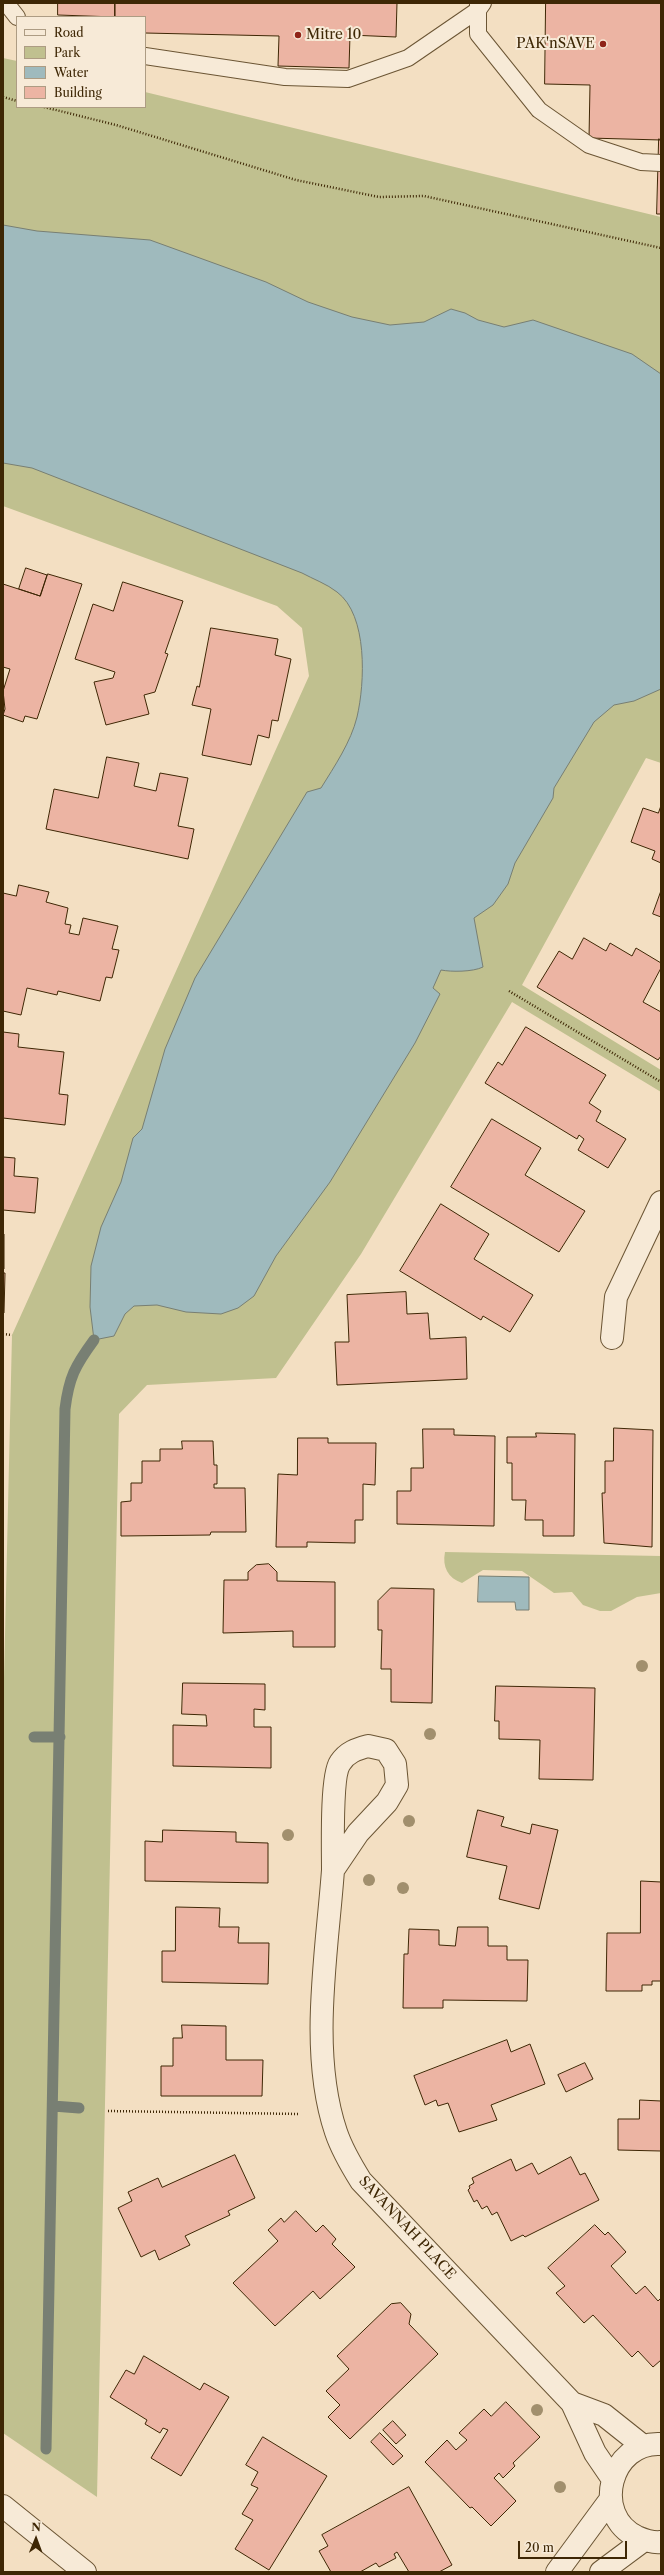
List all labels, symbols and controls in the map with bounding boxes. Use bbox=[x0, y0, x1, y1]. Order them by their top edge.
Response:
legend bbox=[16, 16, 146, 108]
text: Road bbox=[54, 25, 84, 40]
place label: Mitre 10 bbox=[306, 27, 361, 43]
marker: Mitre 10 bbox=[293, 30, 303, 40]
place label: PAK'nSAVE bbox=[516, 36, 595, 52]
marker: PAK'nSAVE bbox=[598, 39, 608, 49]
text: Park bbox=[54, 45, 80, 60]
text: Water bbox=[54, 65, 88, 80]
text: Building bbox=[54, 85, 102, 100]
street label: SAVANNAH PLACE bbox=[355, 2173, 459, 2283]
north arrow bbox=[16, 2519, 56, 2559]
text: N bbox=[31, 2520, 41, 2534]
scale bar bbox=[520, 2533, 629, 2559]
text: 20 m bbox=[525, 2540, 554, 2555]

